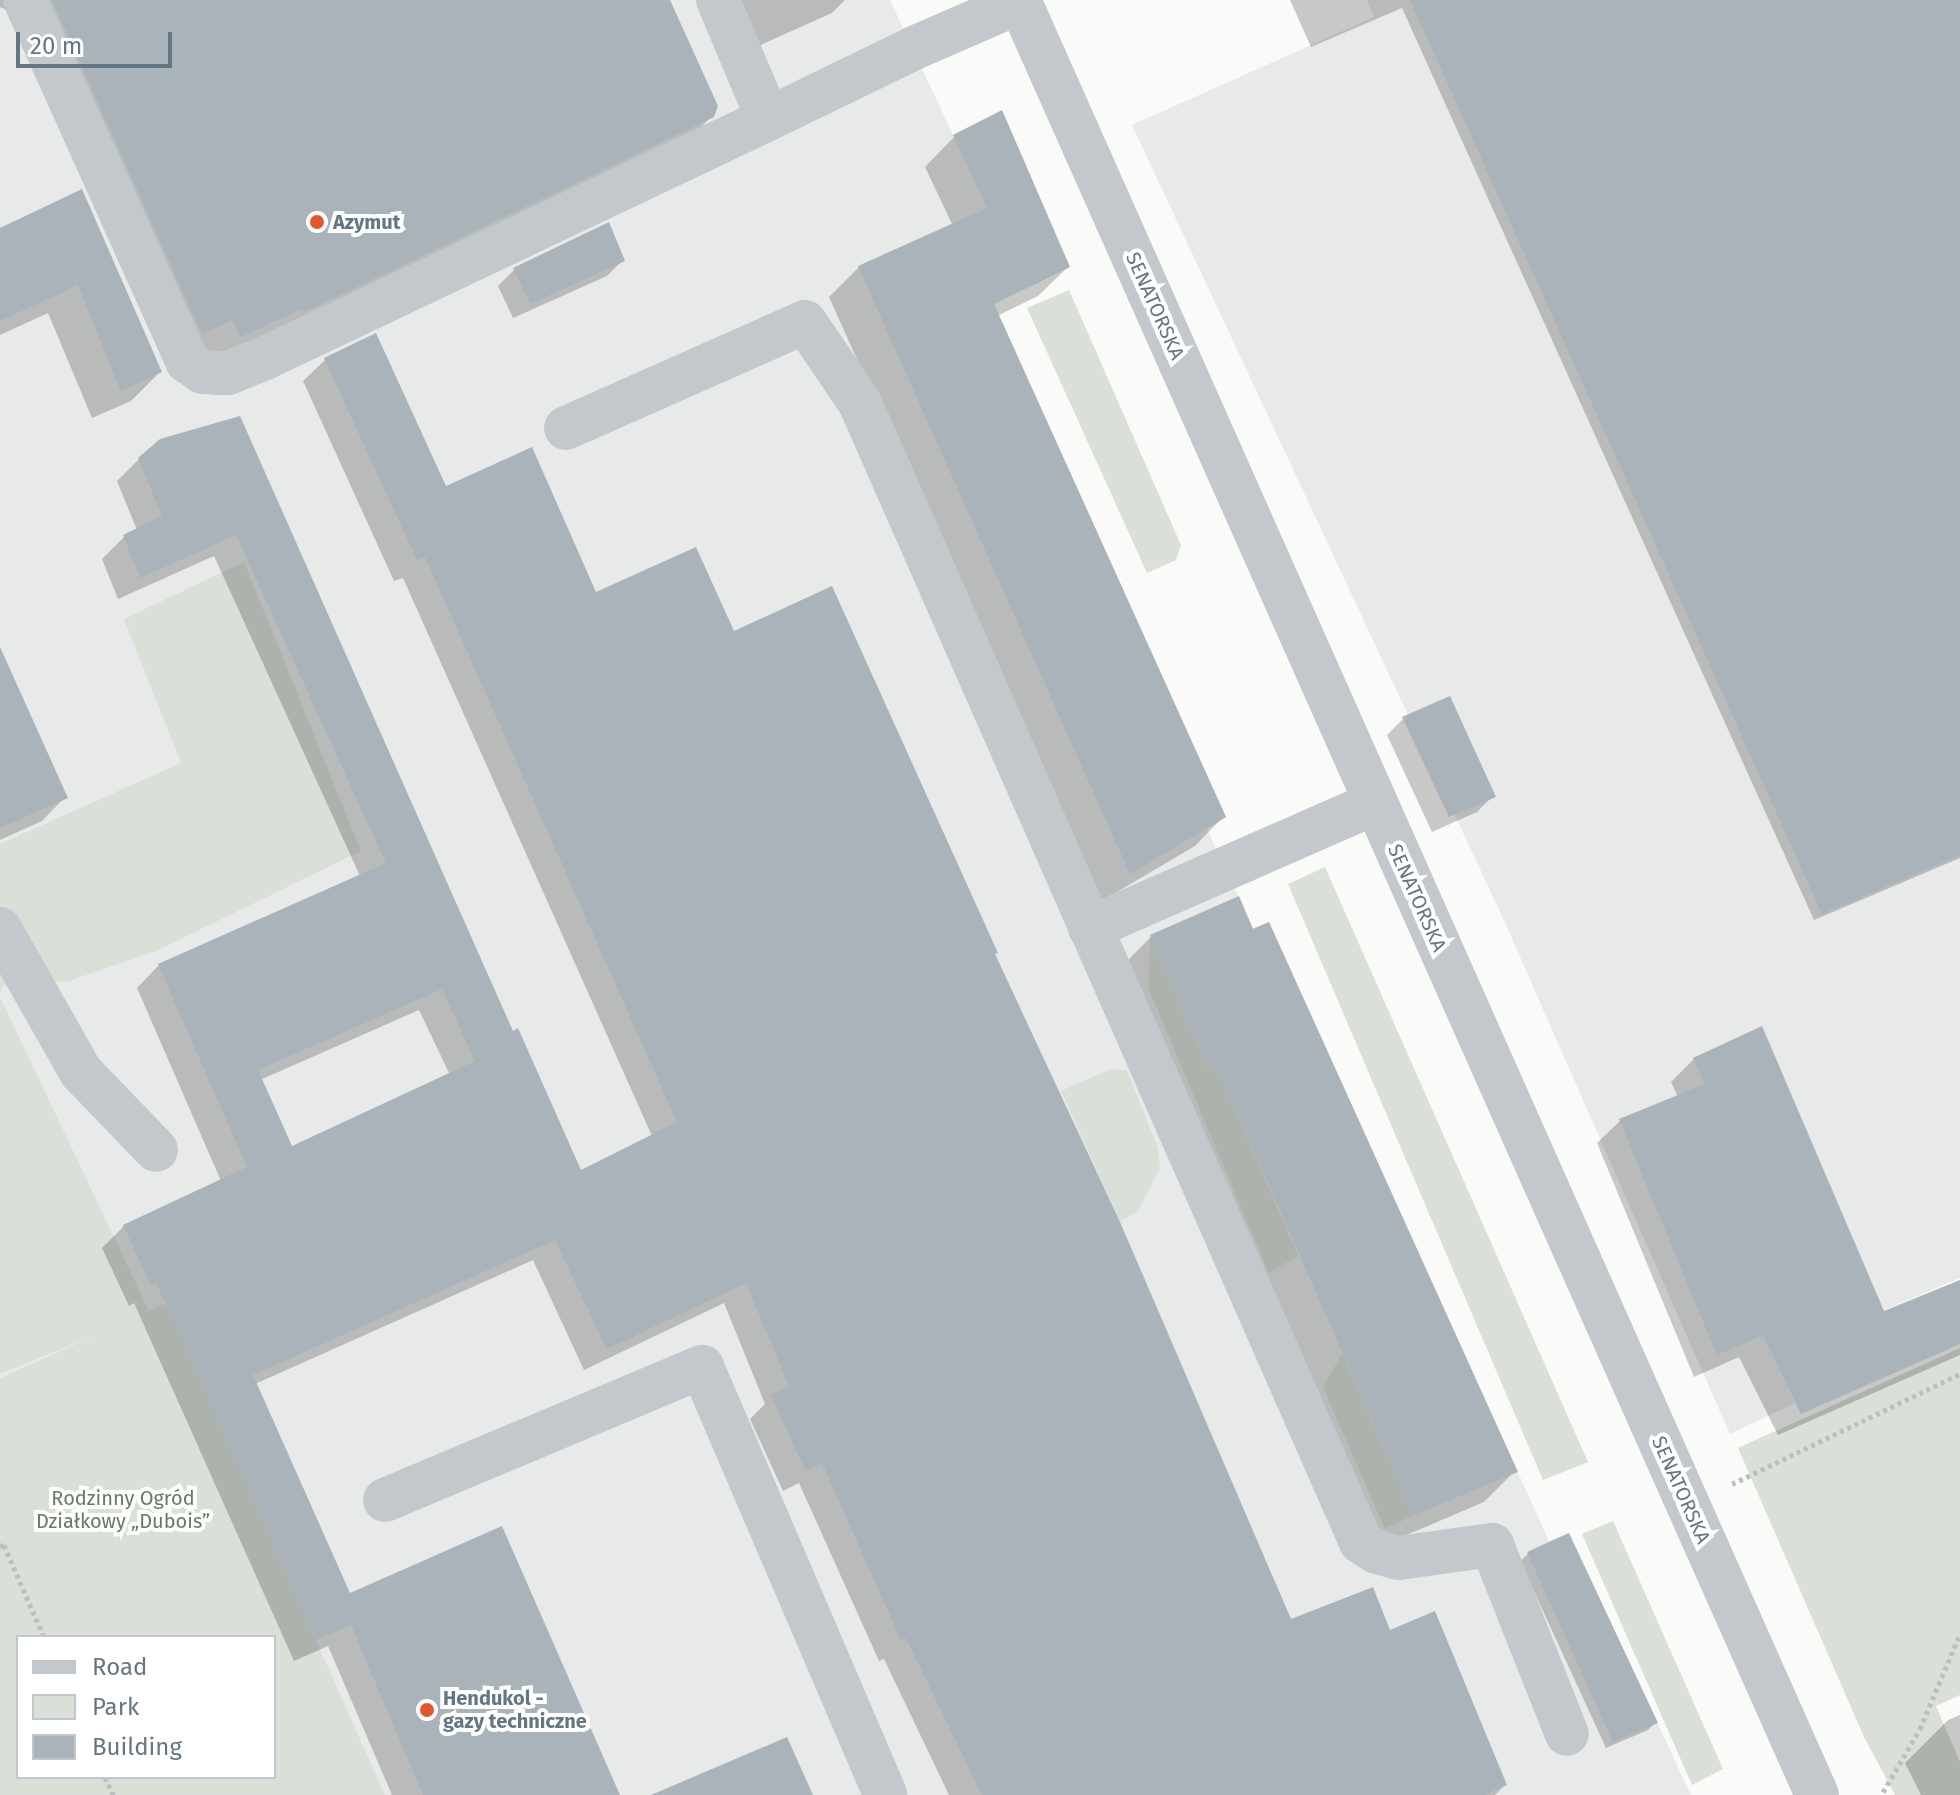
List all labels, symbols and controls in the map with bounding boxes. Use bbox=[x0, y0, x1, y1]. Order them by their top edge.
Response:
scale bar bbox=[20, 16, 176, 66]
text: 20 m bbox=[30, 32, 82, 60]
place label: Azymut bbox=[333, 210, 400, 234]
marker: Azymut bbox=[308, 213, 326, 231]
street label: SENATORSKA bbox=[1121, 248, 1189, 364]
street label: SENATORSKA bbox=[1383, 840, 1451, 956]
street label: SENATORSKA bbox=[1647, 1432, 1715, 1548]
park label: Rodzinny Ogród Działkowy „Dubois” bbox=[36, 1487, 210, 1534]
legend bbox=[16, 1635, 276, 1779]
text: Road bbox=[92, 1653, 147, 1681]
place label: Hendukol - gazy techniczne bbox=[443, 1686, 587, 1733]
text: Park bbox=[92, 1693, 139, 1721]
marker: Hendukol - gazy techniczne bbox=[418, 1701, 436, 1719]
text: Building bbox=[92, 1733, 182, 1761]

